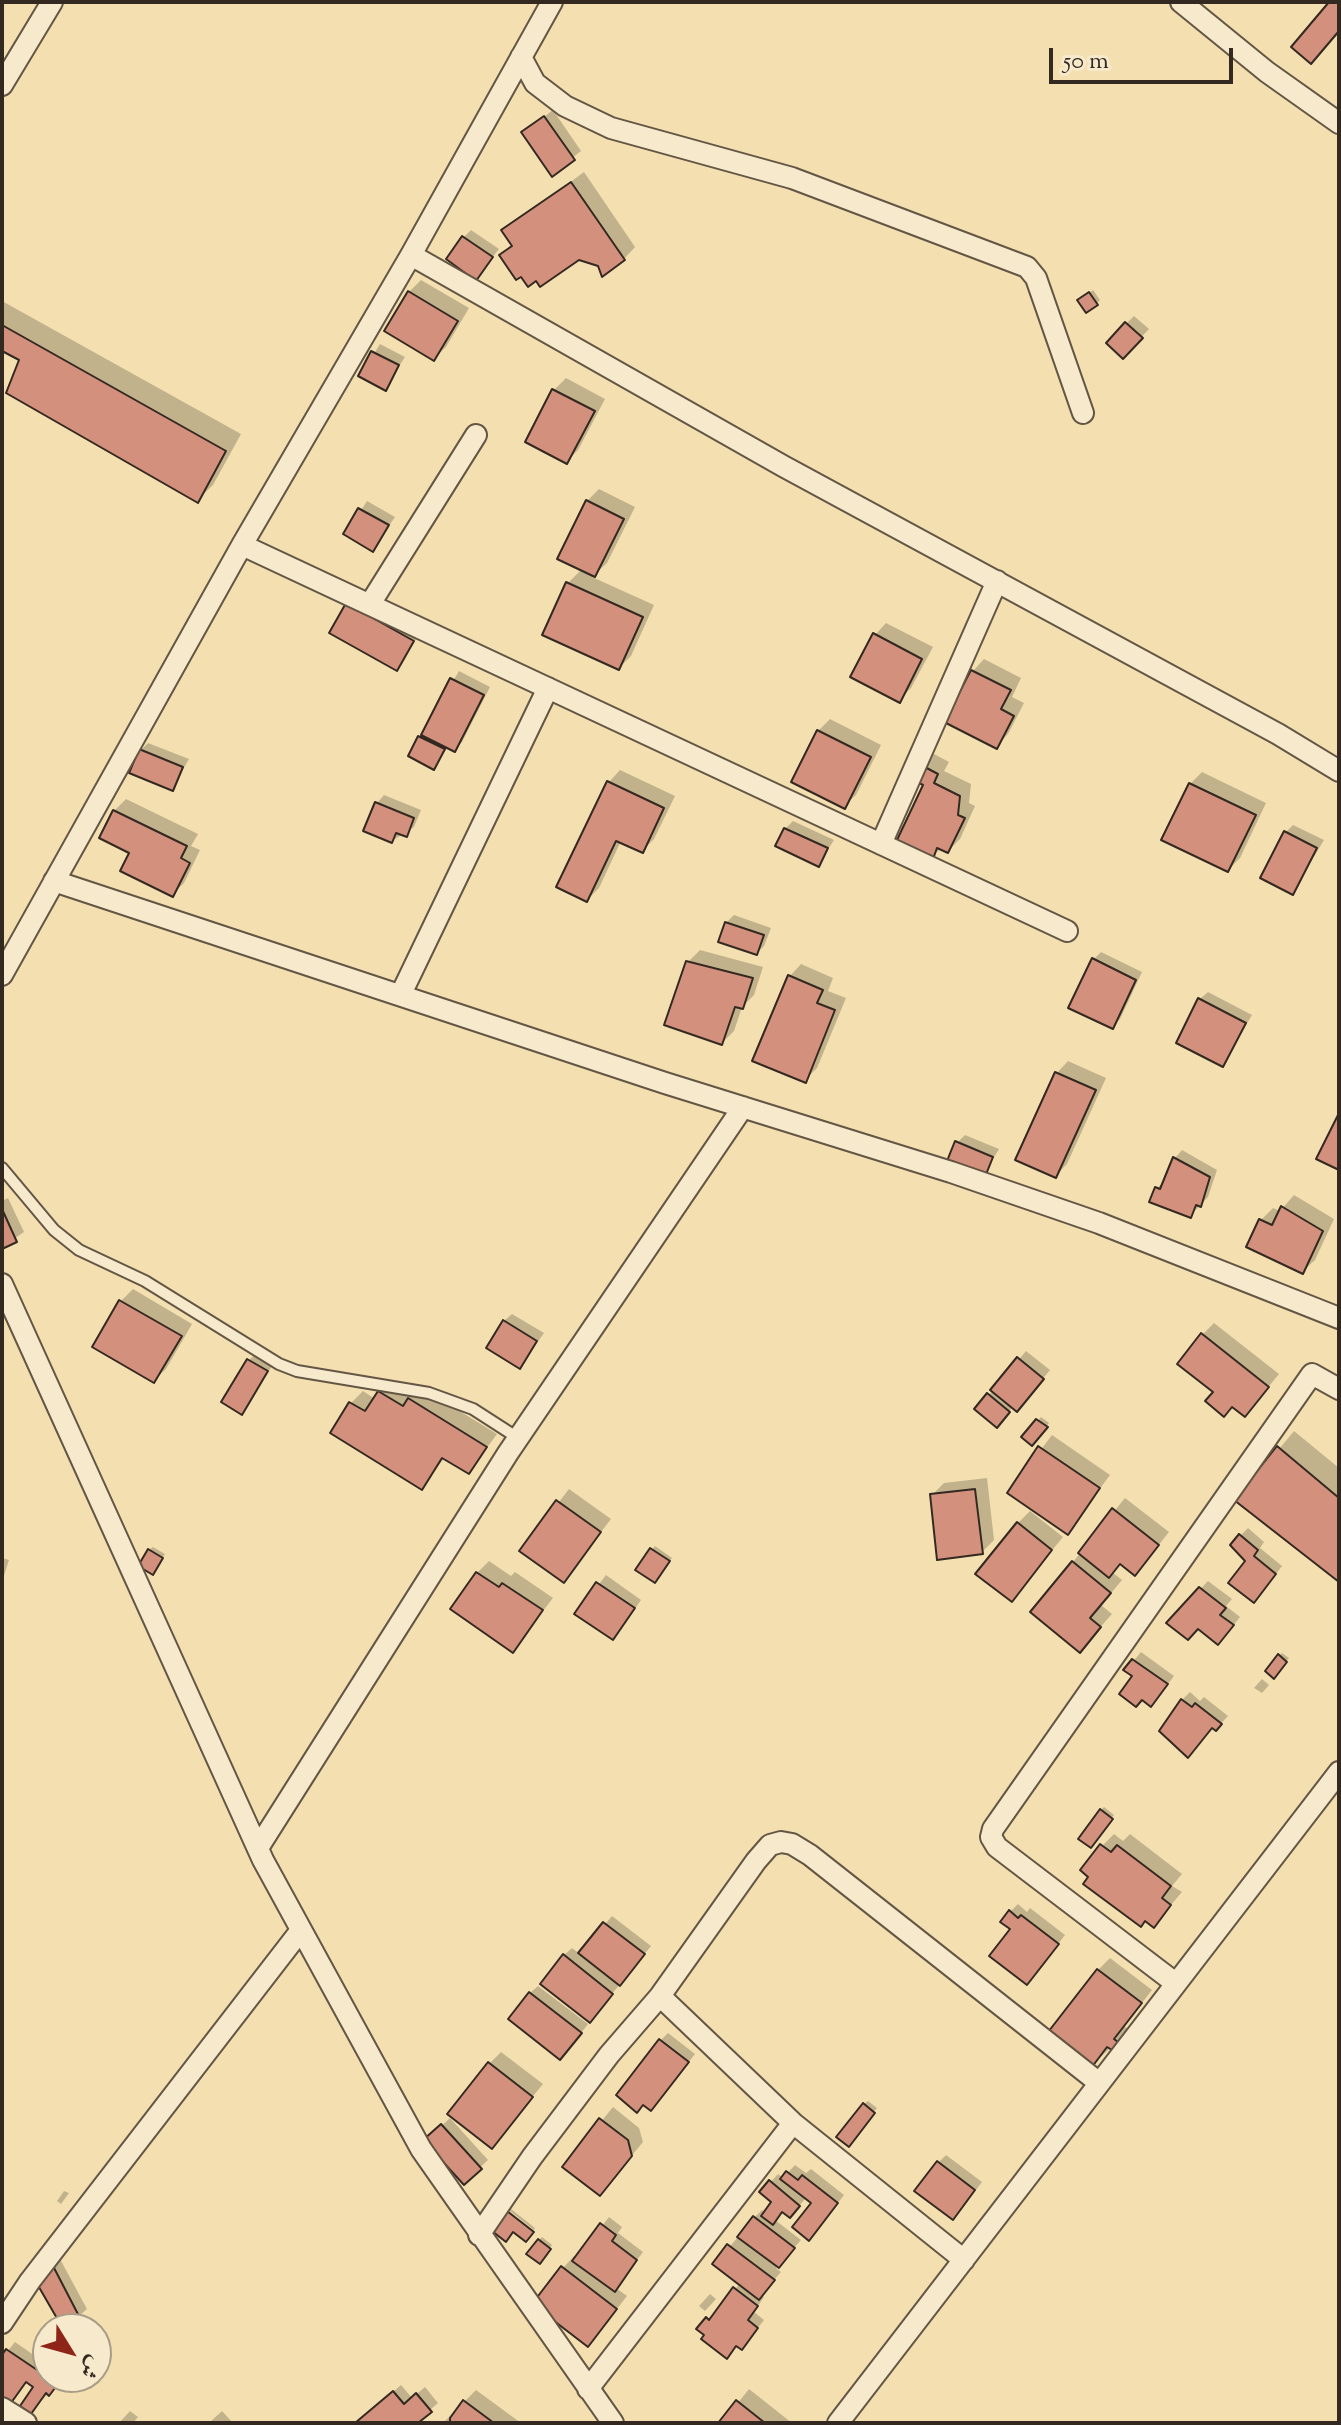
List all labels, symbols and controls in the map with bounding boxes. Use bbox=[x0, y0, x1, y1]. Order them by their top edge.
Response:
scale bar bbox=[1053, 32, 1237, 82]
text: 50 m bbox=[1063, 45, 1109, 79]
north arrow bbox=[32, 2313, 112, 2393]
text: ش bbox=[70, 2348, 109, 2385]

